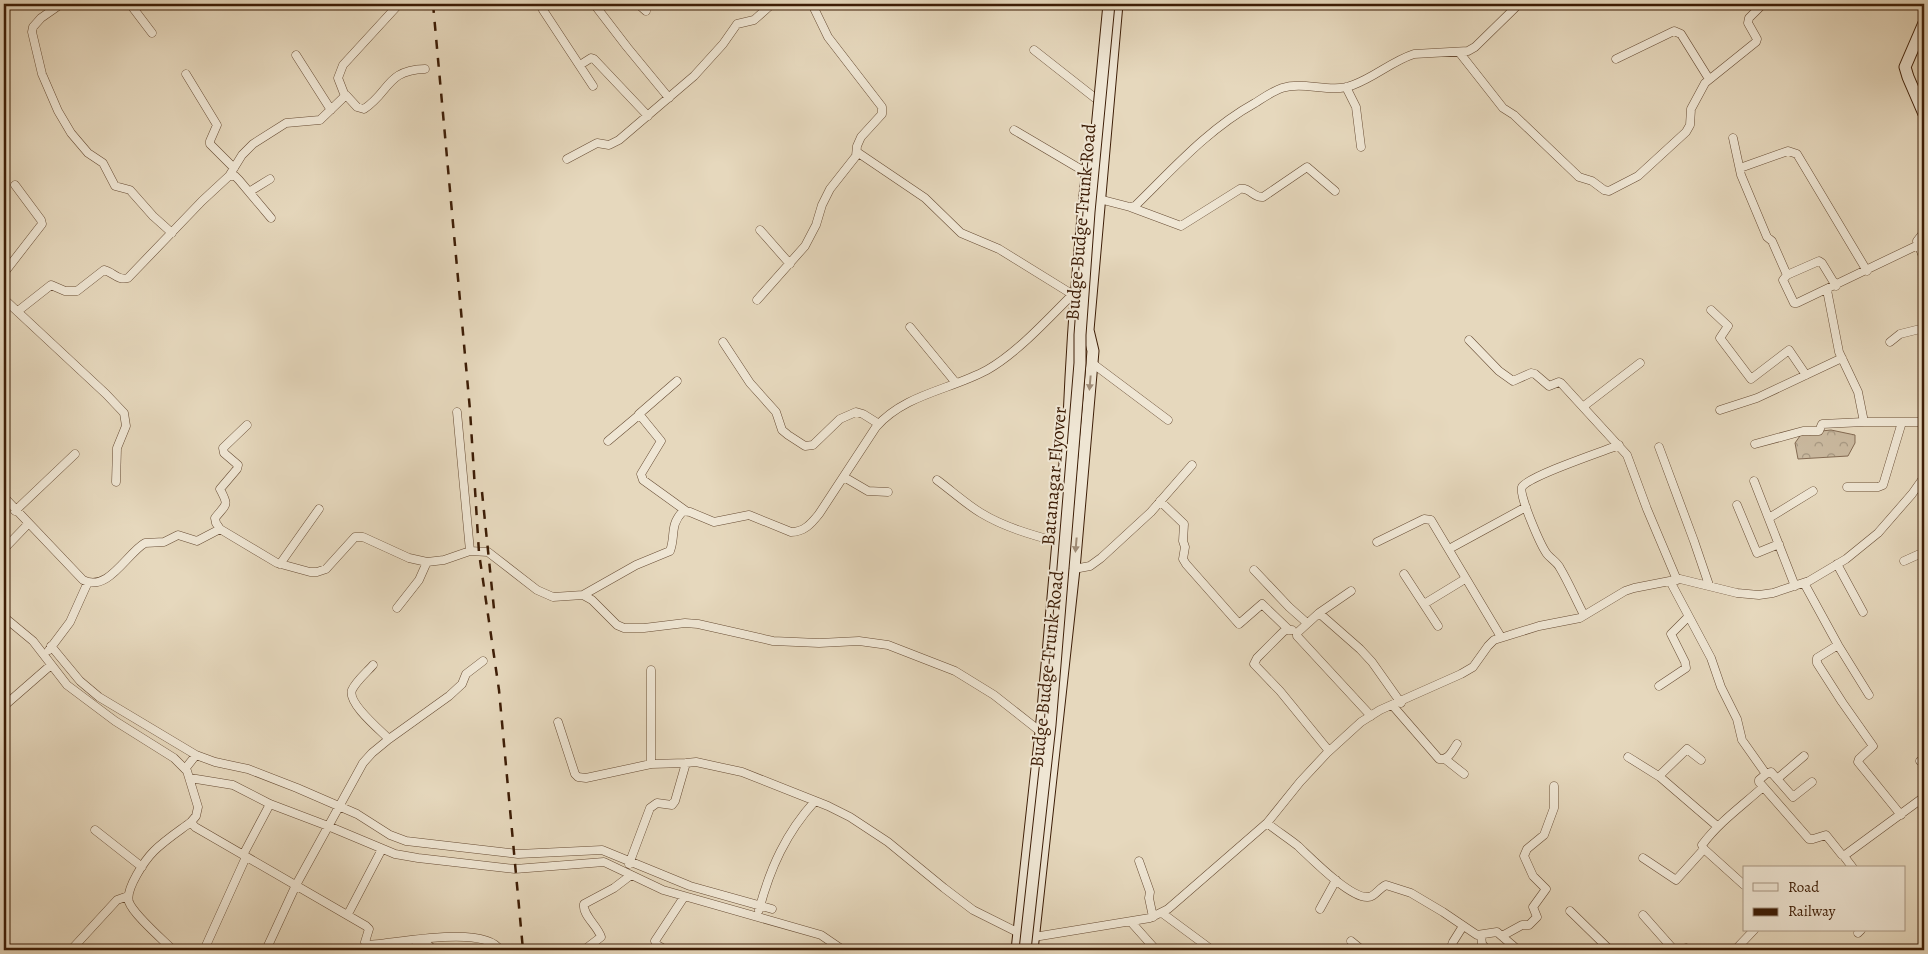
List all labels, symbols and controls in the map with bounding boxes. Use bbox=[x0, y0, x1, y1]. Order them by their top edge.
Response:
street label: Budge Budge Trunk Road bbox=[1059, 122, 1103, 322]
one-way arrow bbox=[1086, 375, 1094, 391]
street label: Batanagar Flyover bbox=[1035, 406, 1073, 547]
one-way arrow bbox=[1072, 537, 1080, 553]
street label: Budge Budge Trunk Road bbox=[1024, 569, 1070, 769]
legend bbox=[1743, 866, 1906, 932]
text: Road bbox=[1788, 877, 1820, 897]
text: Railway bbox=[1788, 901, 1836, 921]

